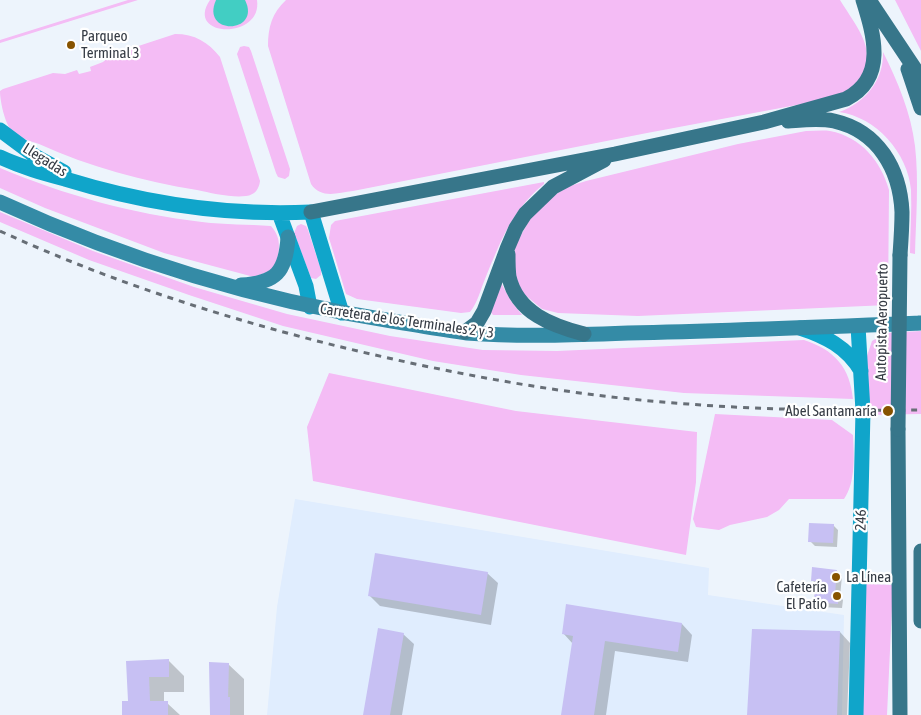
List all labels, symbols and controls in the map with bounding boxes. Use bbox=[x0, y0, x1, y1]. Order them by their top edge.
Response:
place label: Parqueo Terminal 3 bbox=[81, 27, 139, 62]
marker: Parqueo Terminal 3 bbox=[65, 39, 77, 51]
street label: Llegadas bbox=[19, 139, 71, 181]
street label: Autopista Aeropuerto bbox=[872, 263, 892, 381]
street label: Carretera de los Terminales 2 y 3 bbox=[319, 300, 495, 342]
place label: Abel Santamaría bbox=[785, 402, 877, 420]
marker: Abel Santamaría bbox=[881, 404, 895, 418]
street label: 246 bbox=[852, 509, 870, 531]
place label: La Línea bbox=[846, 568, 891, 586]
marker: La Línea bbox=[830, 571, 842, 583]
place label: Cafetería El Patio bbox=[776, 578, 827, 613]
marker: Cafetería El Patio bbox=[831, 590, 843, 602]

